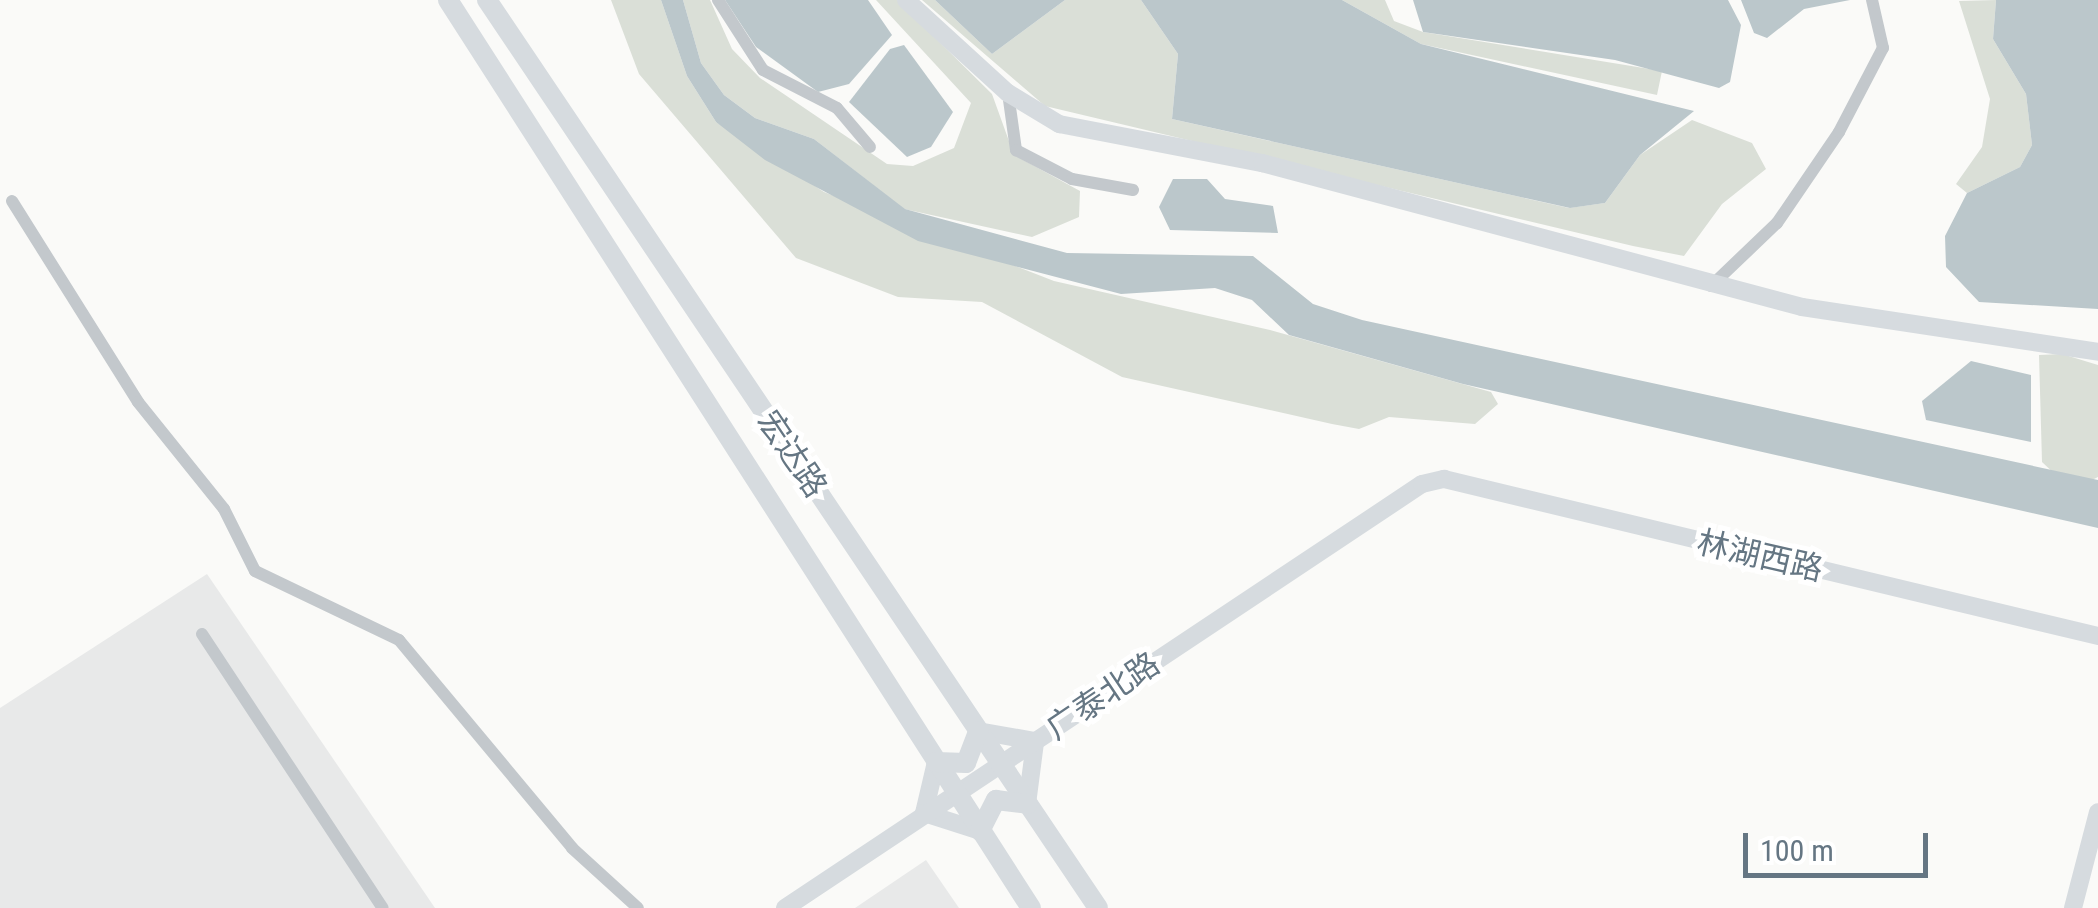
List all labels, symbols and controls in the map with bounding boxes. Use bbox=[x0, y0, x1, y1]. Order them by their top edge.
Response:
street label: 宏达路 bbox=[749, 403, 835, 505]
street label: 林湖西路 bbox=[1693, 523, 1827, 589]
street label: 广泰北路 bbox=[1039, 644, 1167, 748]
scale bar bbox=[1748, 813, 1933, 875]
text: 100 m bbox=[1760, 833, 1834, 868]

